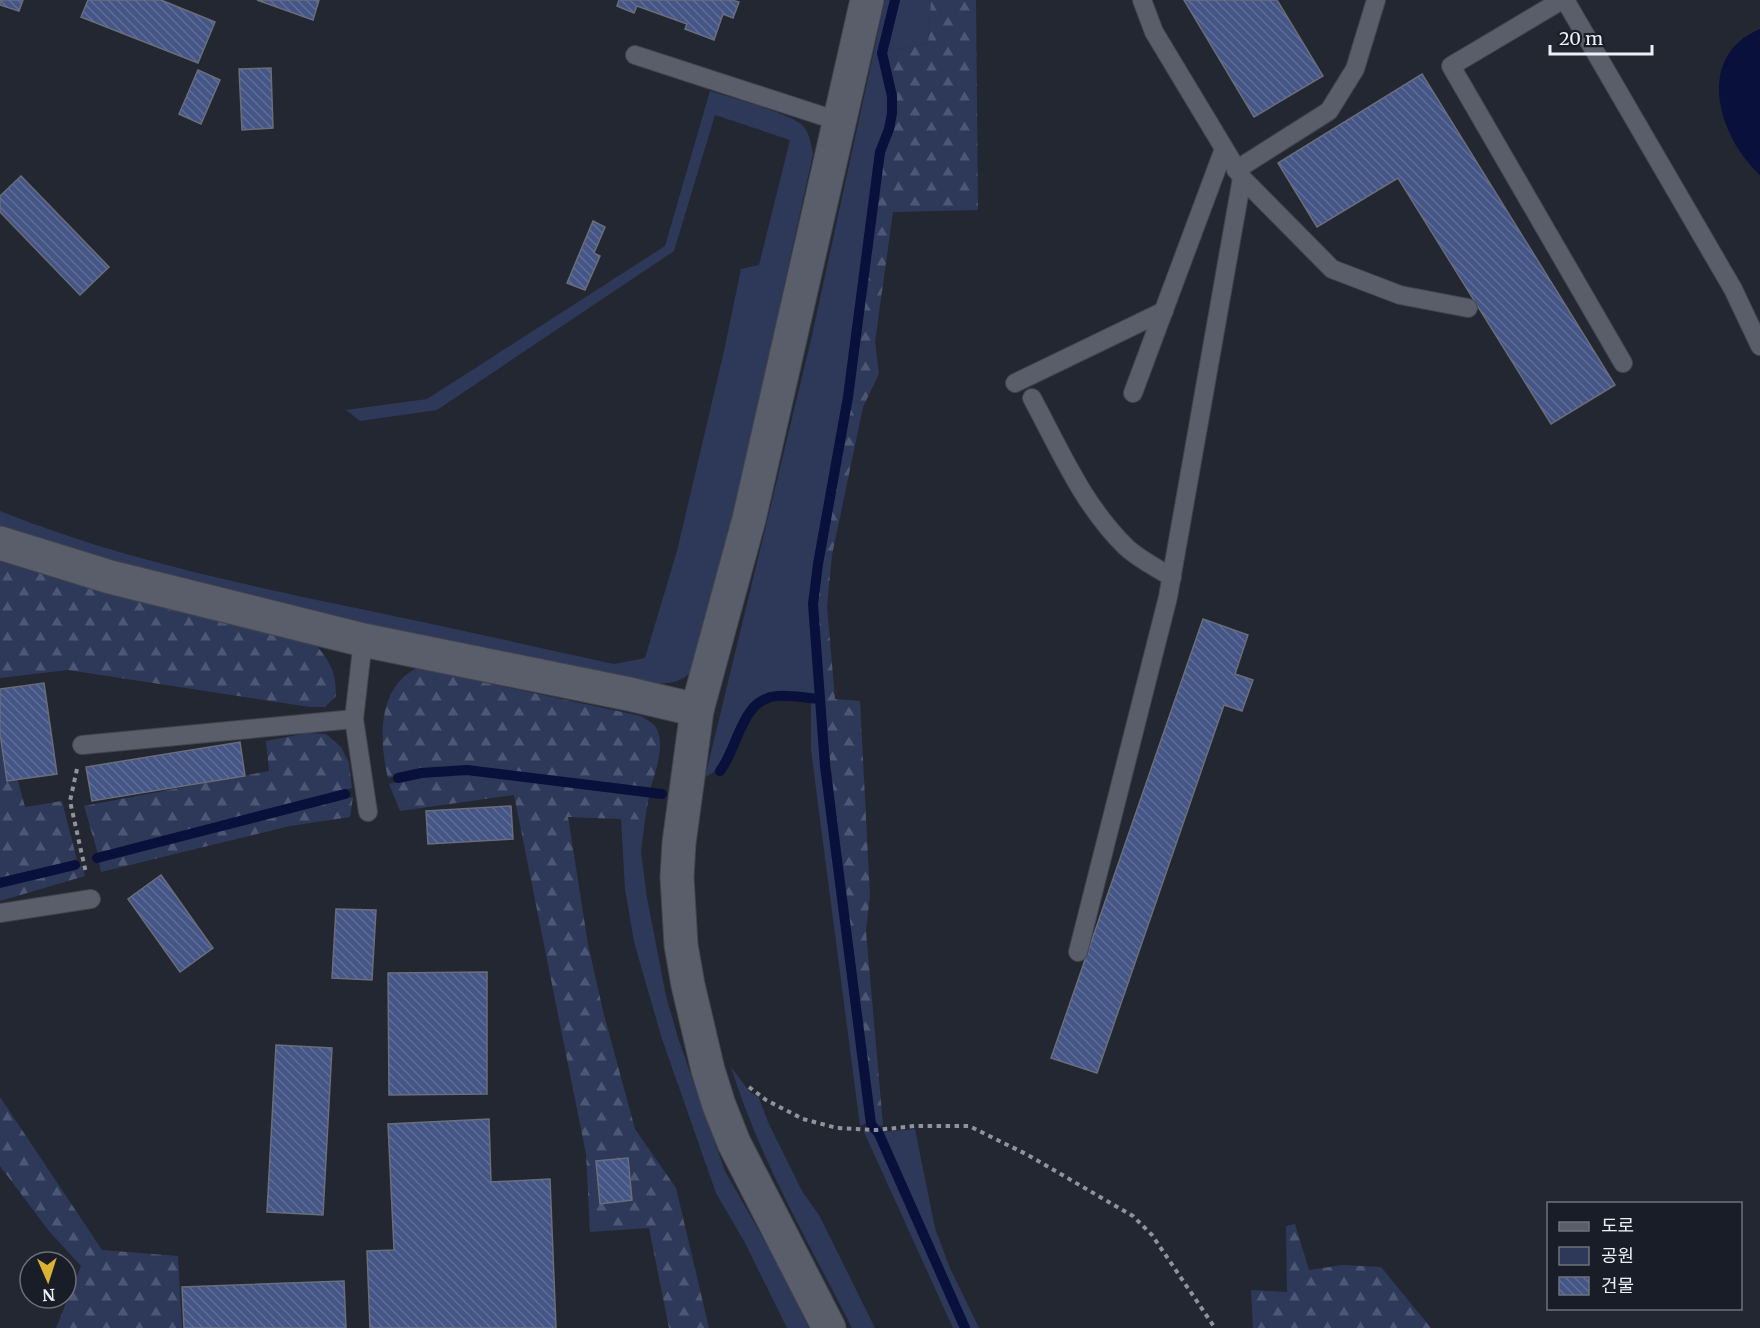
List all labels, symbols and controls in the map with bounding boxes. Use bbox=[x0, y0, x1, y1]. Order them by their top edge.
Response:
scale bar bbox=[1550, 18, 1652, 56]
text: 20 m bbox=[1559, 27, 1603, 50]
legend bbox=[1547, 1202, 1742, 1310]
text: 도로 bbox=[1601, 1214, 1634, 1237]
text: 공원 bbox=[1601, 1244, 1634, 1267]
north arrow bbox=[18, 1250, 78, 1310]
text: 건물 bbox=[1601, 1274, 1634, 1297]
text: N bbox=[42, 1285, 56, 1305]

